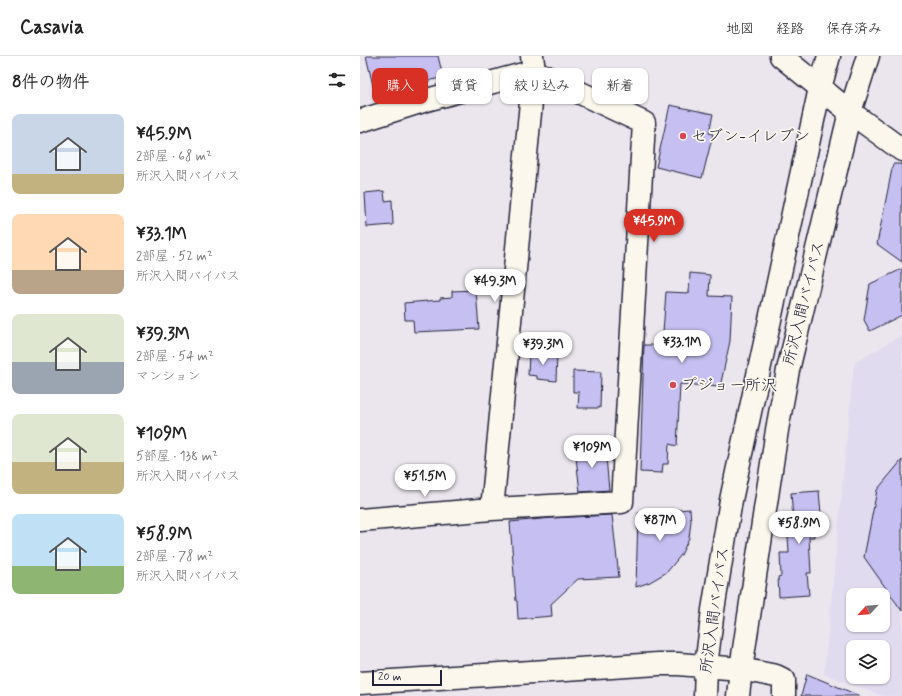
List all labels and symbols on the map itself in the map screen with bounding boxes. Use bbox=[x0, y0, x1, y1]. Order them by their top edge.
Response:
place label: セブン-イレブン bbox=[691, 126, 810, 147]
marker: セブン-イレブン bbox=[678, 131, 688, 141]
pin: ¥45.9M bbox=[621, 209, 687, 243]
street label: 所沢入間バイパス bbox=[778, 239, 830, 367]
pin: ¥49.3M bbox=[462, 269, 528, 303]
pin: ¥33.1M bbox=[649, 330, 715, 364]
pin: ¥39.3M bbox=[510, 332, 576, 366]
place label: プジョー所沢 bbox=[681, 375, 777, 396]
marker: プジョー所沢 bbox=[668, 380, 678, 390]
pin: ¥109M bbox=[564, 435, 620, 469]
pin: ¥51.5M bbox=[392, 464, 458, 498]
pin: ¥87M bbox=[636, 508, 684, 542]
pin: ¥58.9M bbox=[766, 511, 832, 545]
street label: 所沢入間バイパス bbox=[696, 545, 734, 675]
north arrow bbox=[846, 588, 890, 632]
scale bar bbox=[372, 668, 442, 687]

